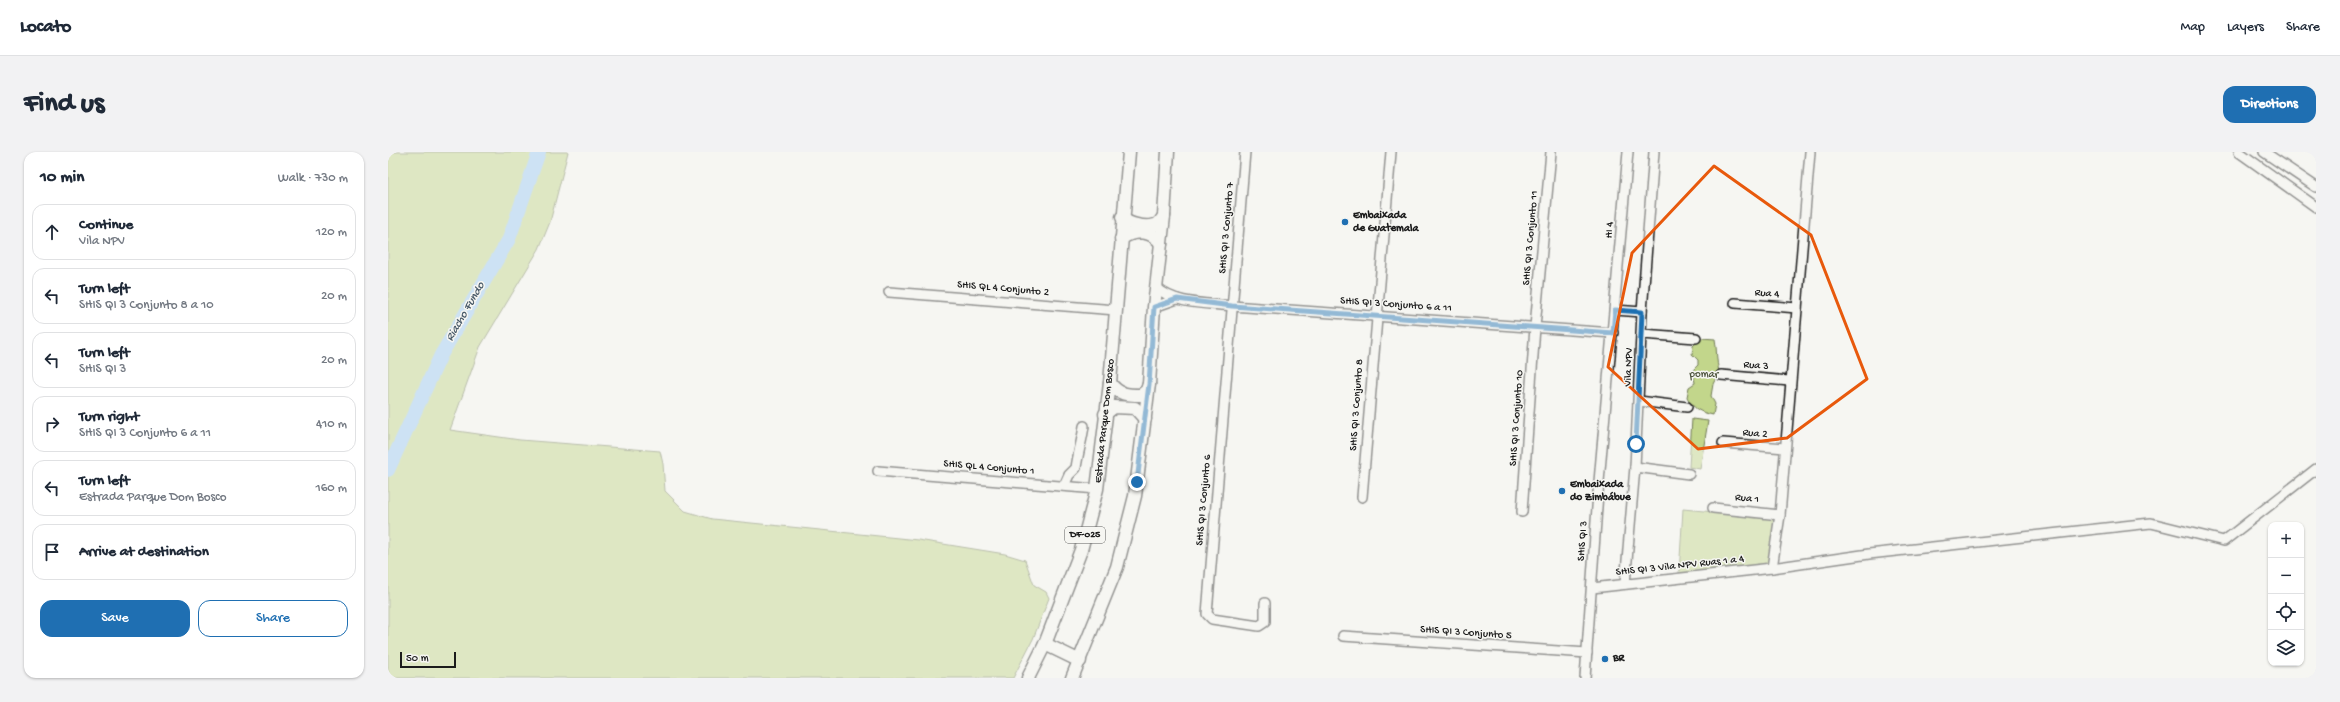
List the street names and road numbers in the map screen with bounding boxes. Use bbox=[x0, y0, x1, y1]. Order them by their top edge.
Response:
street label: SHIS QI 3 Conjunto 7 bbox=[1217, 182, 1237, 274]
street label: SHIS QI 3 Conjunto 11 bbox=[1521, 190, 1541, 286]
street label: HI 4 bbox=[1603, 220, 1617, 239]
street label: SHIS QL 4 Conjunto 2 bbox=[957, 279, 1050, 299]
street label: Rua 4 bbox=[1754, 287, 1781, 301]
street label: SHIS QI 3 Conjunto 6 a 11 bbox=[1340, 295, 1452, 315]
street label: Vila NPV bbox=[1622, 347, 1636, 388]
street label: Estrada Parque Dom Bosco bbox=[1093, 358, 1118, 484]
street label: SHIS QI 3 Conjunto 8 bbox=[1348, 359, 1366, 451]
street label: Rua 3 bbox=[1743, 359, 1769, 373]
street label: SHIS QI 3 Conjunto 10 bbox=[1508, 369, 1526, 467]
street label: Rua 2 bbox=[1742, 427, 1769, 441]
street label: SHIS QI 3 Conjunto 6 bbox=[1194, 453, 1214, 546]
street label: SHIS QL 4 Conjunto 1 bbox=[943, 458, 1035, 478]
street label: Rua 1 bbox=[1734, 492, 1760, 506]
street label: SHIS QI 3 bbox=[1576, 520, 1590, 561]
road number: DF-025 bbox=[1065, 527, 1105, 543]
street label: SHIS QI 3 Vila NPV Ruas 1 a 4 bbox=[1615, 553, 1746, 579]
street label: SHIS QI 3 Conjunto 5 bbox=[1420, 624, 1512, 642]

